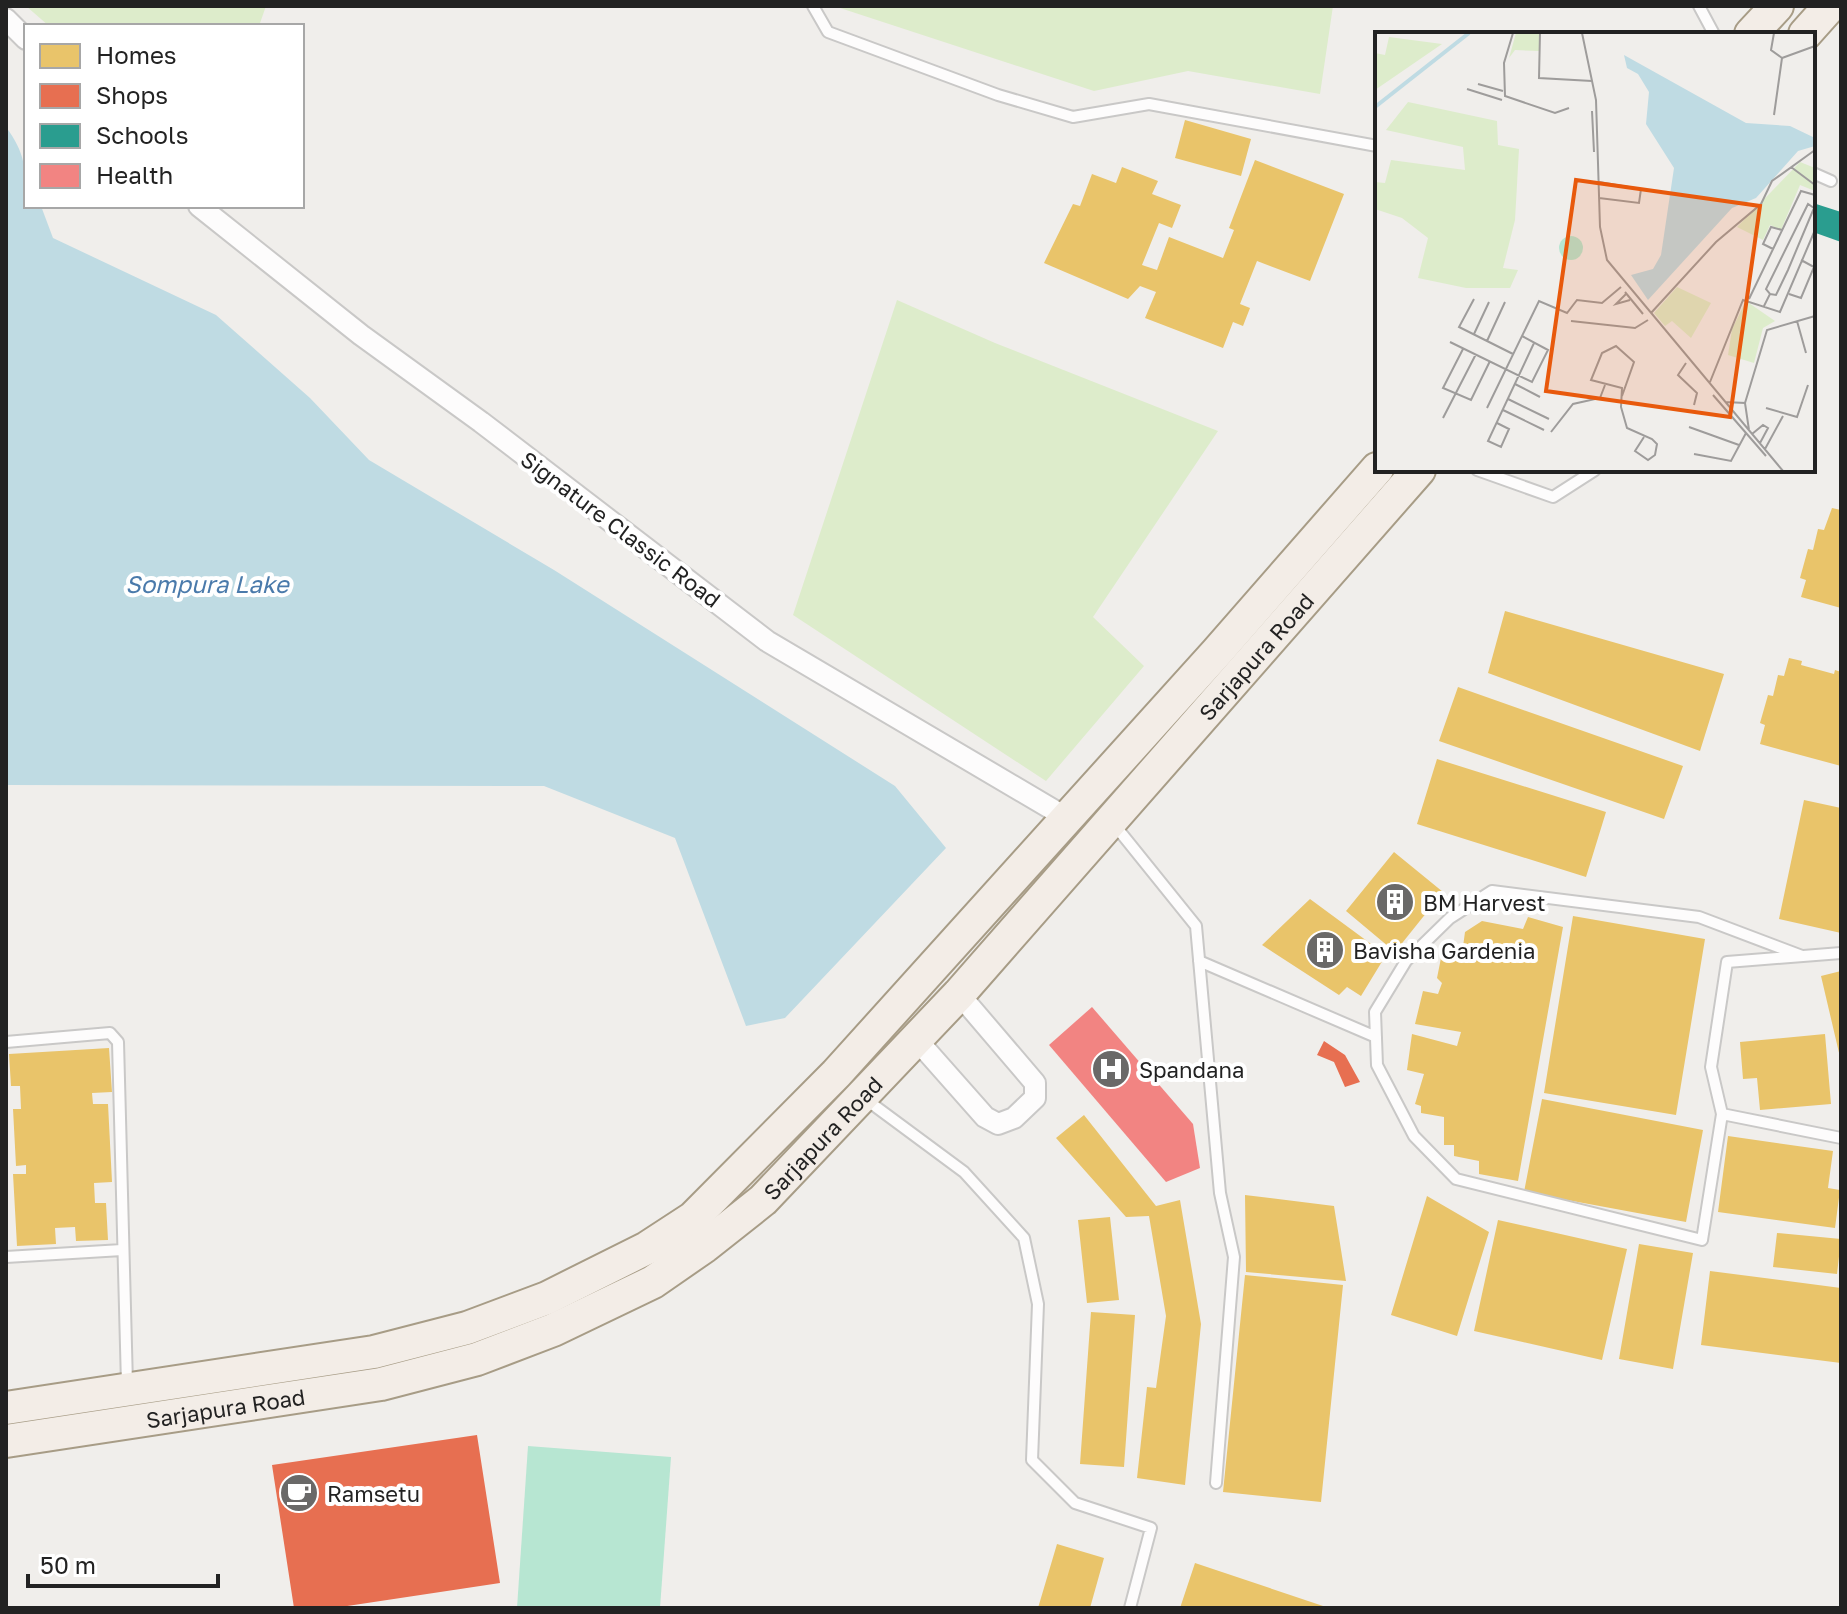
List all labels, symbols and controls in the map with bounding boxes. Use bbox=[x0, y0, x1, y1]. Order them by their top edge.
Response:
legend bbox=[24, 24, 304, 208]
inset map bbox=[1375, 32, 1815, 472]
text: Homes bbox=[96, 40, 177, 69]
text: Shops bbox=[96, 80, 168, 109]
text: Schools bbox=[96, 120, 188, 149]
text: Health bbox=[96, 160, 173, 189]
street label: Signature Classic Road bbox=[516, 445, 726, 613]
water label: Sompura Lake bbox=[125, 569, 291, 598]
street label: Sarjapura Road bbox=[1193, 587, 1319, 725]
building icon: BM Harvest bbox=[1374, 881, 1416, 923]
place label: BM Harvest bbox=[1423, 889, 1546, 916]
building icon: Bavisha Gardenia bbox=[1304, 929, 1346, 971]
place label: Bavisha Gardenia bbox=[1353, 937, 1536, 964]
hospital icon: Spandana bbox=[1090, 1048, 1132, 1090]
place label: Spandana bbox=[1139, 1056, 1245, 1083]
street label: Sarjapura Road bbox=[757, 1070, 887, 1205]
street label: Sarjapura Road bbox=[144, 1382, 307, 1433]
cafe icon: Ramsetu bbox=[278, 1472, 320, 1514]
place label: Ramsetu bbox=[327, 1480, 420, 1507]
scale bar bbox=[28, 1538, 218, 1588]
text: 50 m bbox=[40, 1550, 96, 1579]

